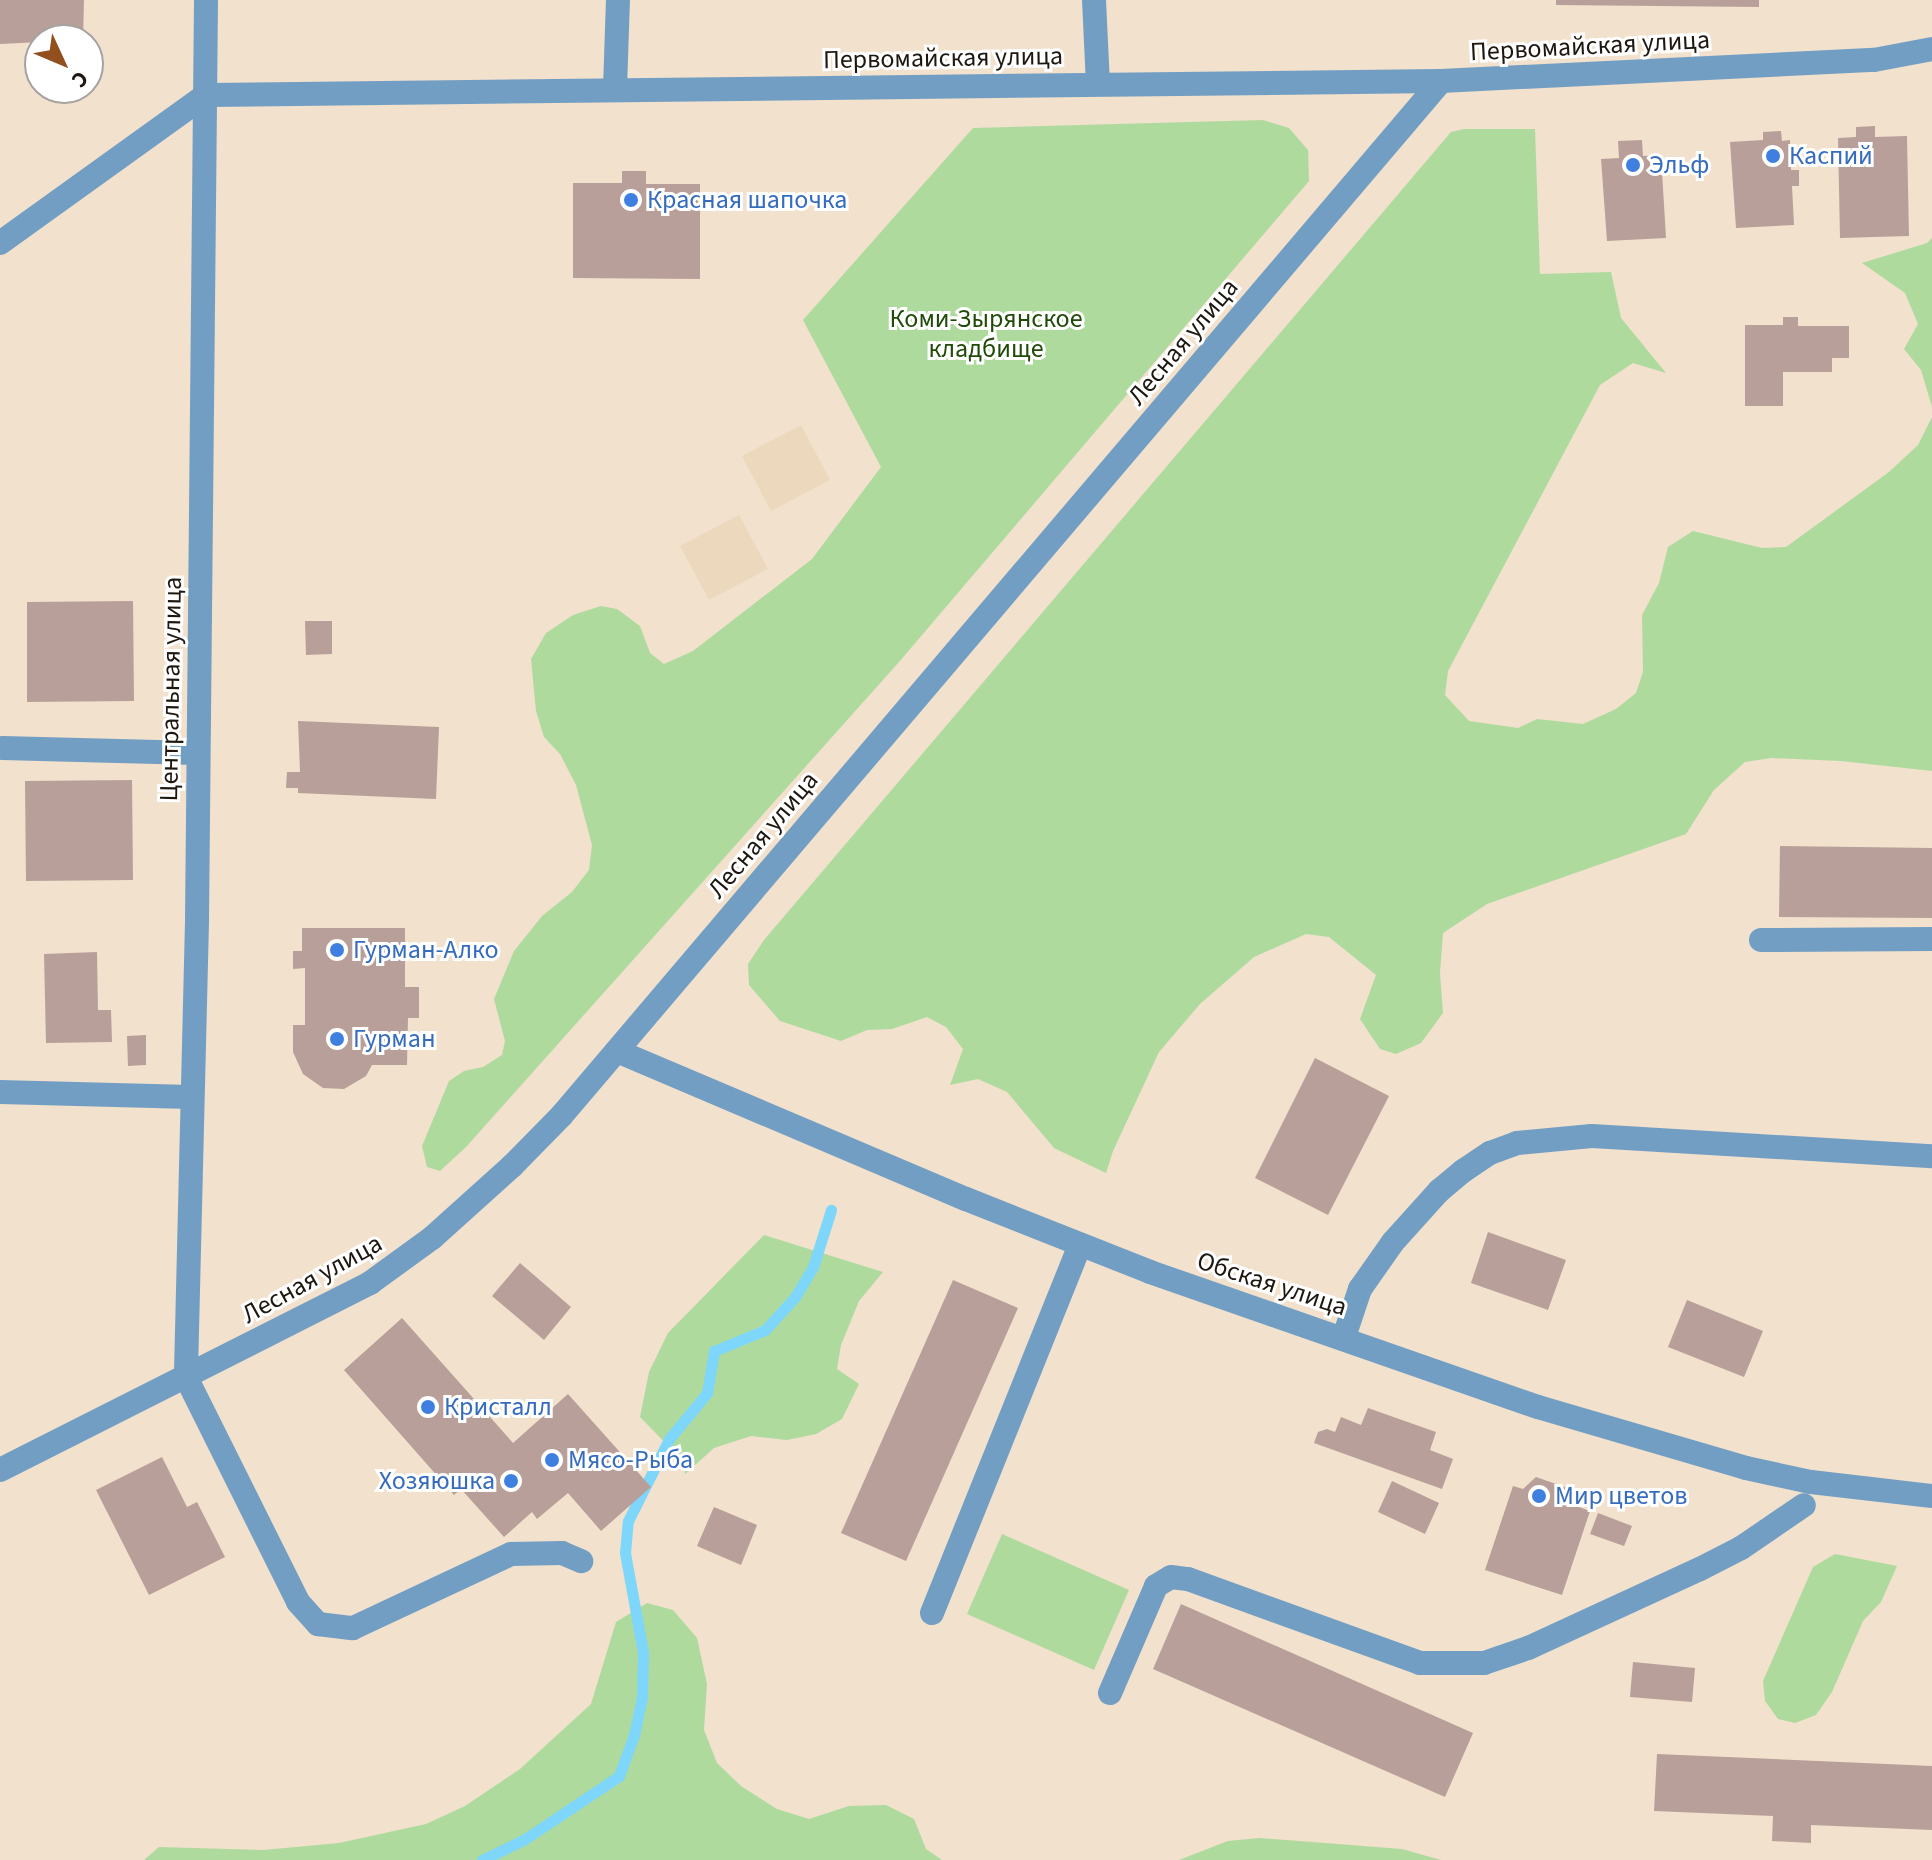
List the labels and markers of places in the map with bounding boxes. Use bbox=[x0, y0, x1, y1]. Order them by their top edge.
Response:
place label: Каспий bbox=[1789, 140, 1873, 172]
marker: Каспий bbox=[1764, 147, 1782, 165]
place label: Эльф bbox=[1649, 149, 1709, 181]
marker: Эльф bbox=[1624, 156, 1642, 174]
place label: Красная шапочка bbox=[647, 184, 847, 216]
marker: Красная шапочка bbox=[622, 191, 640, 209]
place label: Гурман-Алко bbox=[353, 934, 499, 966]
marker: Гурман-Алко bbox=[328, 941, 346, 959]
place label: Гурман bbox=[353, 1023, 436, 1055]
marker: Гурман bbox=[328, 1030, 346, 1048]
place label: Кристалл bbox=[444, 1391, 552, 1423]
marker: Кристалл bbox=[419, 1398, 437, 1416]
place label: Мясо-Рыба bbox=[568, 1444, 693, 1476]
marker: Мясо-Рыба bbox=[543, 1451, 561, 1469]
place label: Хозяюшка bbox=[379, 1465, 495, 1497]
marker: Хозяюшка bbox=[502, 1472, 520, 1490]
place label: Мир цветов bbox=[1555, 1480, 1687, 1512]
marker: Мир цветов bbox=[1530, 1487, 1548, 1505]

